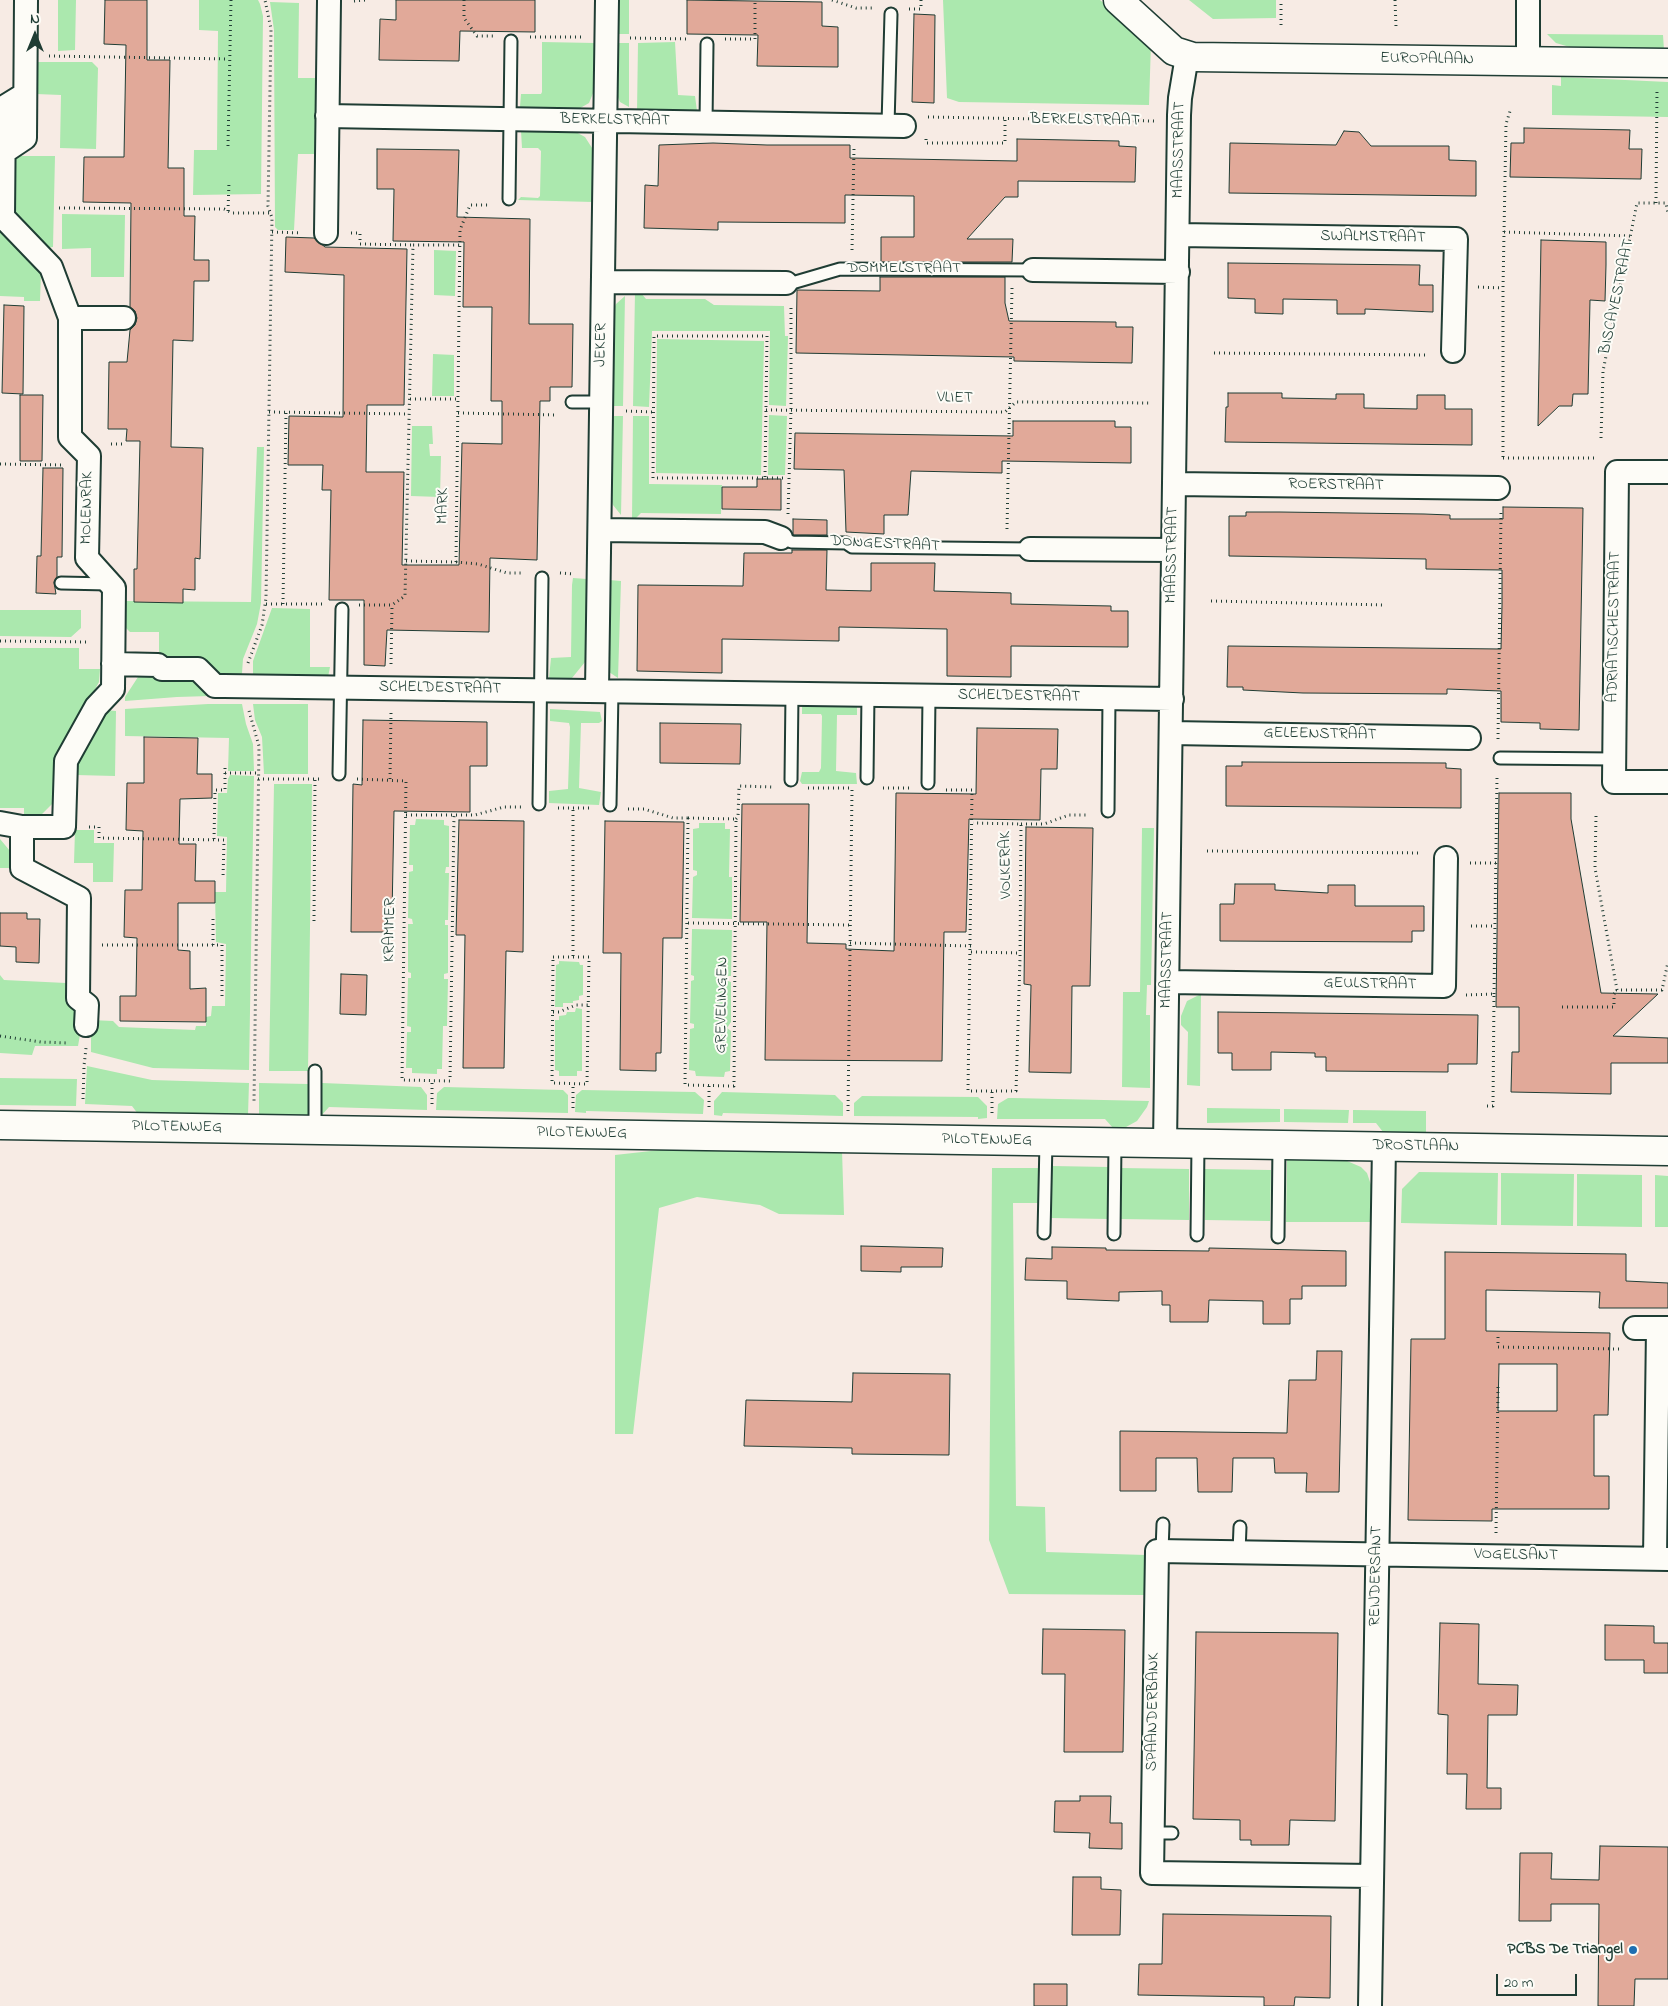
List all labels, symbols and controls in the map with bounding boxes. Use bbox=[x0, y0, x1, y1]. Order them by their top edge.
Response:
text: N bbox=[30, 9, 40, 30]
north arrow bbox=[10, 10, 60, 60]
street label: EUROPALAAN bbox=[1380, 50, 1474, 70]
street label: MAASSTRAAT bbox=[1170, 101, 1190, 199]
street label: BERKELSTRAAT bbox=[560, 110, 670, 132]
street label: BERKELSTRAAT bbox=[1030, 110, 1140, 132]
street label: SWALMSTRAAT bbox=[1320, 227, 1426, 249]
street label: BISCAYESTRAAT bbox=[1596, 237, 1640, 357]
street label: DOMMELSTRAAT bbox=[847, 259, 961, 279]
street label: JEKER bbox=[592, 323, 612, 367]
street label: VLIET bbox=[937, 389, 973, 409]
street label: MOLENRAK bbox=[78, 471, 98, 545]
street label: ROERSTRAAT bbox=[1288, 476, 1384, 496]
street label: MARK bbox=[434, 488, 454, 524]
street label: MAASSTRAAT bbox=[1163, 506, 1183, 604]
street label: DONGESTRAAT bbox=[830, 533, 940, 557]
street label: ADRIATISCHESTRAAT bbox=[1604, 551, 1626, 703]
street label: SCHELDESTRAAT bbox=[379, 678, 501, 700]
street label: SCHELDESTRAAT bbox=[958, 686, 1080, 708]
street label: GELEENSTRAAT bbox=[1263, 724, 1377, 746]
street label: VOLKERAK bbox=[997, 831, 1017, 899]
street label: KRAMMER bbox=[381, 898, 401, 962]
street label: MAASSTRAAT bbox=[1158, 911, 1178, 1009]
street label: GREVELINGEN bbox=[713, 956, 733, 1054]
street label: GEULSTRAAT bbox=[1323, 975, 1417, 995]
street label: PILOTENWEG bbox=[132, 1118, 222, 1138]
street label: PILOTENWEG bbox=[537, 1124, 627, 1144]
street label: PILOTENWEG bbox=[942, 1131, 1032, 1151]
street label: DROSTLAAN bbox=[1373, 1137, 1459, 1157]
street label: REIJDERSANT bbox=[1367, 1526, 1387, 1626]
street label: VOGELSANT bbox=[1474, 1546, 1558, 1566]
street label: SPAANDERBANK bbox=[1143, 1653, 1165, 1771]
place label: PCBS De Triangel bbox=[1507, 1940, 1623, 1960]
marker: PCBS De Triangel bbox=[1627, 1944, 1639, 1956]
scale bar bbox=[1498, 1964, 1579, 1996]
text: 20 m bbox=[1504, 1972, 1533, 1994]

